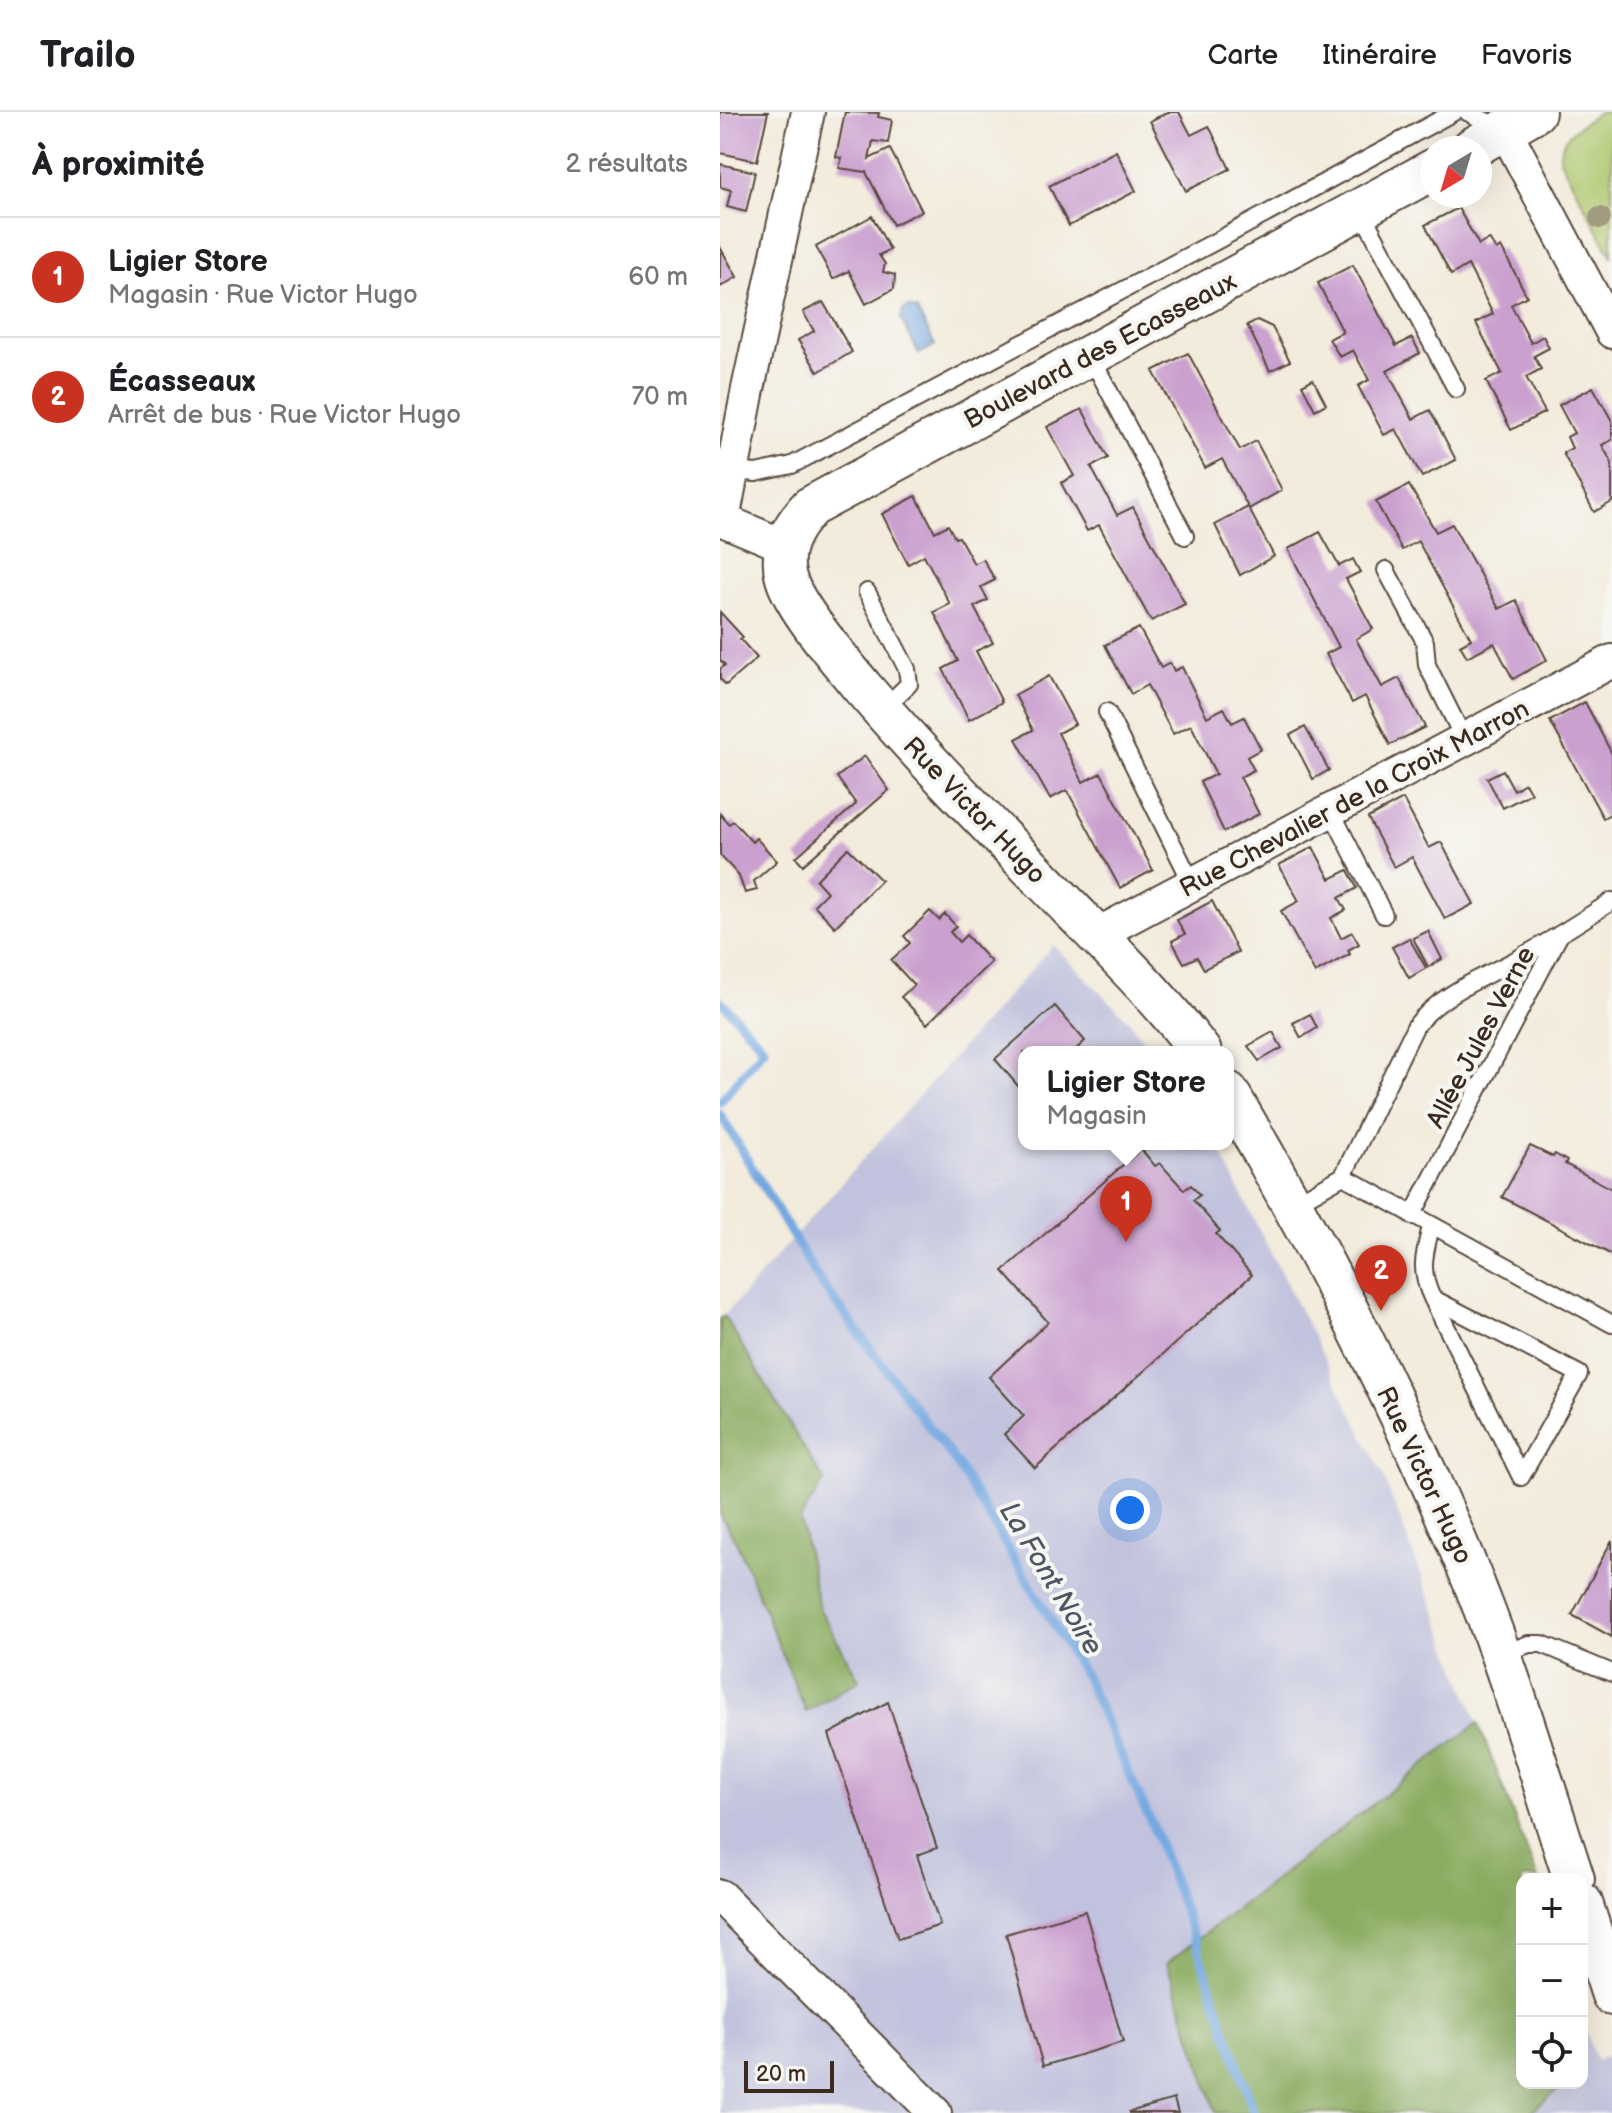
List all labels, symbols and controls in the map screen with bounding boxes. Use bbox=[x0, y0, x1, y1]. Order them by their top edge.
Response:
text: Trailo bbox=[40, 33, 136, 78]
text: Carte bbox=[1208, 39, 1278, 72]
text: Itinéraire bbox=[1322, 39, 1437, 72]
text: Favoris bbox=[1481, 39, 1572, 72]
north arrow bbox=[1420, 136, 1492, 208]
text: À proximité bbox=[32, 144, 205, 185]
text: 2 résultats bbox=[565, 149, 688, 180]
text: Ligier Store bbox=[108, 244, 268, 280]
text: 1 bbox=[53, 262, 63, 293]
text: 60 m bbox=[628, 262, 688, 293]
street label: Boulevard des Ecasseaux bbox=[959, 266, 1242, 436]
text: Magasin · Rue Victor Hugo bbox=[108, 280, 418, 311]
text: Écasseaux bbox=[108, 364, 255, 400]
text: 2 bbox=[50, 382, 66, 413]
text: 70 m bbox=[631, 382, 688, 413]
text: Arrêt de bus · Rue Victor Hugo bbox=[108, 400, 461, 431]
street label: Rue Chevalier de la Croix Marron bbox=[1175, 694, 1535, 905]
street label: Rue Victor Hugo bbox=[896, 731, 1052, 891]
street label: Allée Jules Verne bbox=[1420, 942, 1542, 1134]
popup bbox=[1018, 1046, 1234, 1150]
text: Ligier Store bbox=[1046, 1065, 1206, 1101]
text: Magasin bbox=[1046, 1101, 1147, 1132]
pin: 1 bbox=[1100, 1176, 1152, 1242]
pin: 2 bbox=[1355, 1245, 1407, 1311]
street label: Rue Victor Hugo bbox=[1369, 1382, 1478, 1569]
your location bbox=[1110, 1490, 1150, 1530]
water label: La Font Noire bbox=[992, 1496, 1109, 1661]
map controls bbox=[1516, 1873, 1588, 2089]
button: + bbox=[1516, 1873, 1588, 1945]
button: − bbox=[1516, 1945, 1588, 2017]
button: locate bbox=[1516, 2017, 1588, 2089]
scale bar bbox=[744, 2057, 834, 2093]
text: 20 m bbox=[756, 2061, 806, 2088]

